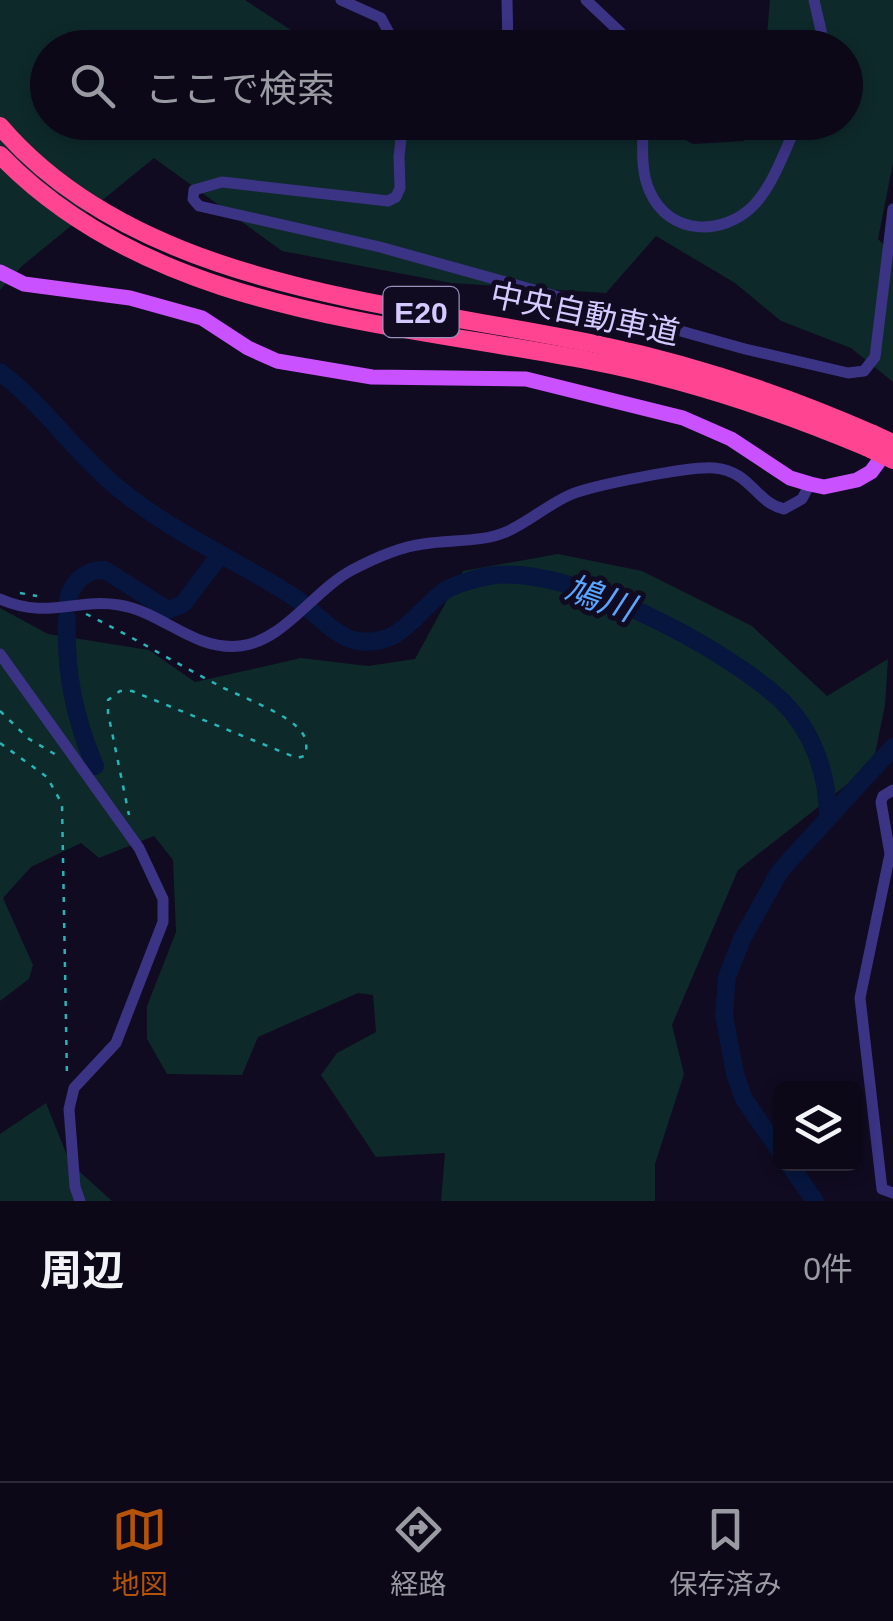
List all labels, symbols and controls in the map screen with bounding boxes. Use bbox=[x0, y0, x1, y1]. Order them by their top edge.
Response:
search box bbox=[30, 30, 863, 140]
icon: search bbox=[65, 58, 120, 113]
text: ここで検索 bbox=[145, 68, 335, 110]
street label: 中央自動車道 bbox=[487, 276, 683, 352]
road number: E20 bbox=[384, 287, 458, 337]
water label: 鳩川 bbox=[561, 568, 643, 629]
map controls bbox=[773, 1081, 863, 1171]
button: layers bbox=[773, 1081, 863, 1171]
text: 周辺 bbox=[40, 1247, 124, 1294]
text: 0件 bbox=[803, 1251, 853, 1287]
tab: 地図 bbox=[111, 1502, 168, 1602]
tab: 経路 bbox=[390, 1502, 447, 1602]
tab: 保存済み bbox=[669, 1502, 782, 1602]

